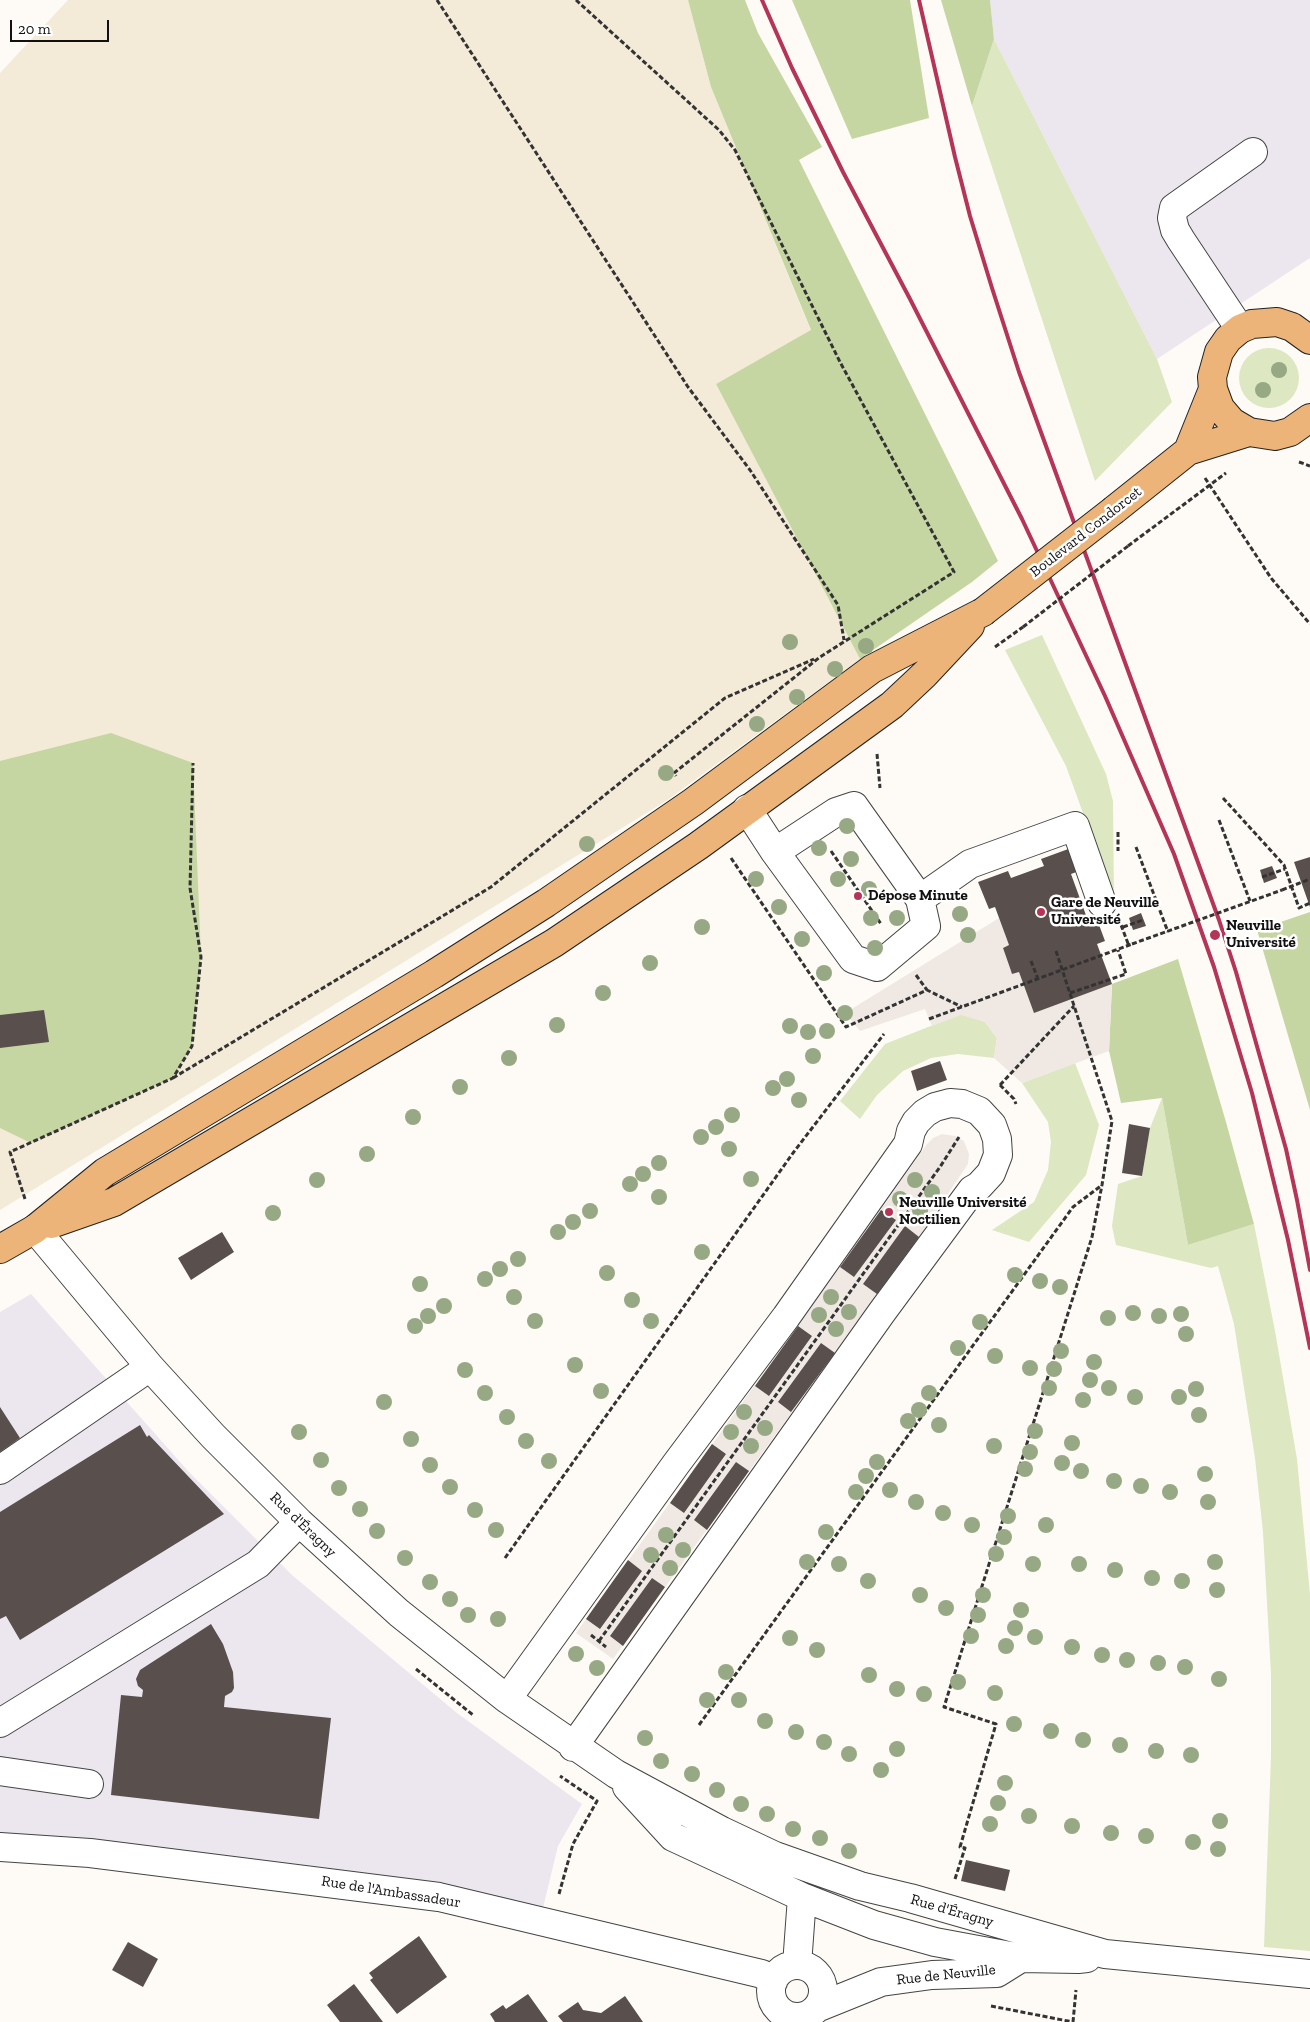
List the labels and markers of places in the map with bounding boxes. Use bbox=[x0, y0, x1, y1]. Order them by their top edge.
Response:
place label: Dépose Minute bbox=[868, 887, 968, 905]
marker: Dépose Minute bbox=[852, 890, 864, 902]
place label: Gare de Neuville Université bbox=[1051, 894, 1159, 929]
marker: Gare de Neuville Université bbox=[1035, 906, 1047, 918]
place label: Neuville Université bbox=[1226, 917, 1296, 952]
marker: Neuville Université bbox=[1208, 928, 1222, 942]
place label: Neuville Université Noctilien bbox=[899, 1194, 1026, 1229]
marker: Neuville Université Noctilien bbox=[883, 1206, 895, 1218]

